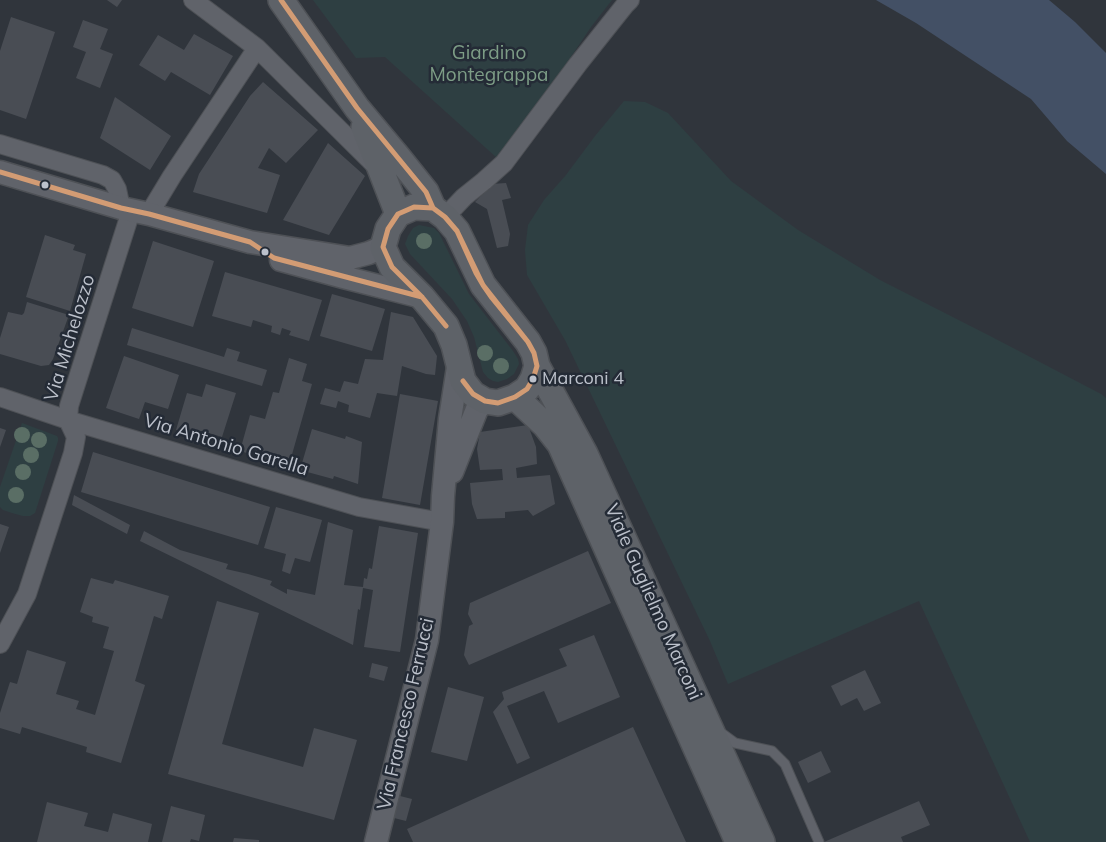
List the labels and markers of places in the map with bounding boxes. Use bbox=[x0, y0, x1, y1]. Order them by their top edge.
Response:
unlabelled marker bbox=[40, 180, 50, 190]
unlabelled marker bbox=[260, 247, 270, 257]
place label: Marconi 4 bbox=[542, 368, 624, 390]
marker: Marconi 4 bbox=[528, 374, 538, 384]

